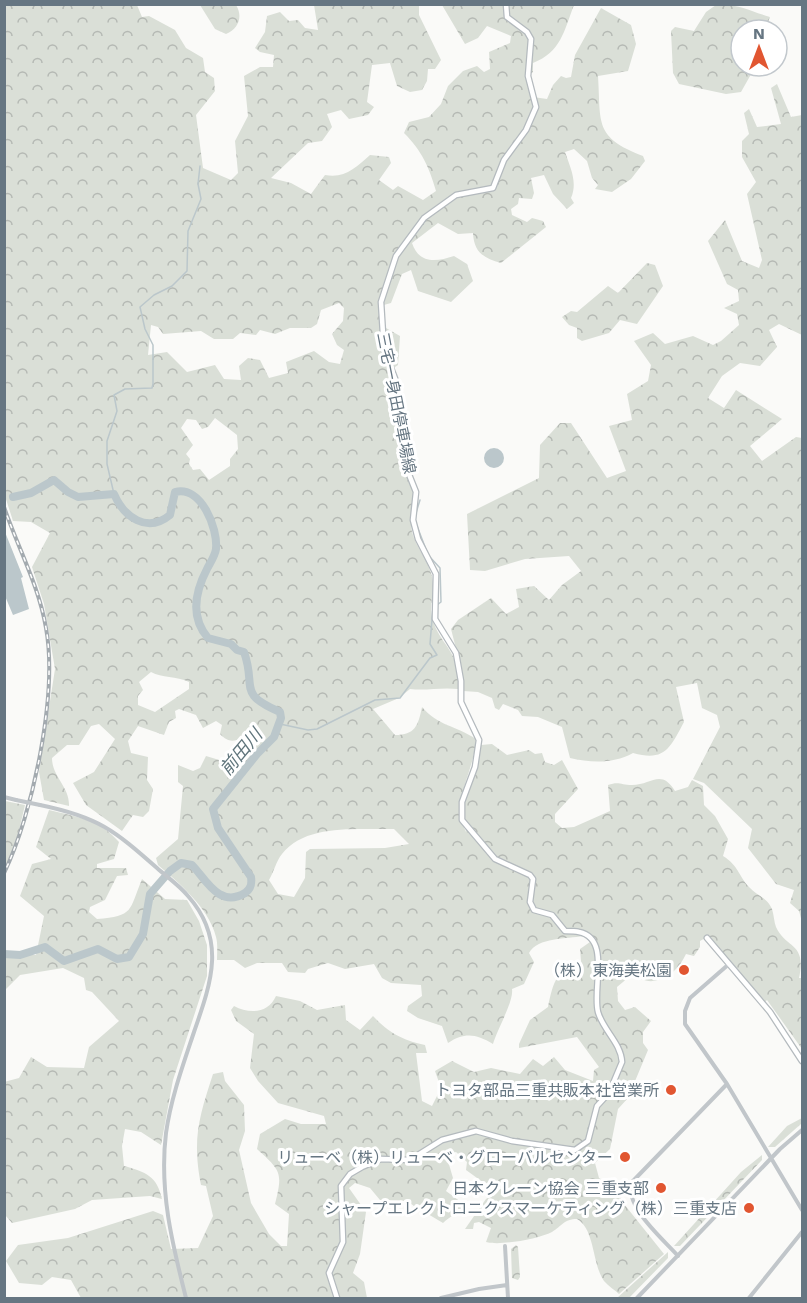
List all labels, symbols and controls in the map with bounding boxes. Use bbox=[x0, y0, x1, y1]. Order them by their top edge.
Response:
north arrow bbox=[729, 18, 789, 78]
text: N bbox=[753, 24, 765, 43]
street label: 三宅一身田停車場線 bbox=[373, 331, 420, 476]
water label: 前田川 bbox=[215, 723, 267, 779]
place label: （株）東海美松園 bbox=[544, 961, 672, 980]
marker: （株）東海美松園 bbox=[677, 963, 691, 977]
place label: トヨタ部品三重共販本社営業所 bbox=[435, 1081, 659, 1100]
marker: トヨタ部品三重共販本社営業所 bbox=[664, 1083, 678, 1097]
place label: リューベ（株）リューベ・グローバルセンター bbox=[277, 1148, 613, 1167]
marker: リューベ（株）リューベ・グローバルセンター bbox=[618, 1150, 632, 1164]
place label: 日本クレーン協会 三重支部 bbox=[452, 1179, 649, 1198]
marker: 日本クレーン協会 三重支部 bbox=[654, 1181, 668, 1195]
place label: シャープエレクトロニクスマーケティング（株）三重支店 bbox=[324, 1199, 737, 1218]
marker: シャープエレクトロニクスマーケティング（株）三重支店 bbox=[742, 1201, 756, 1215]

